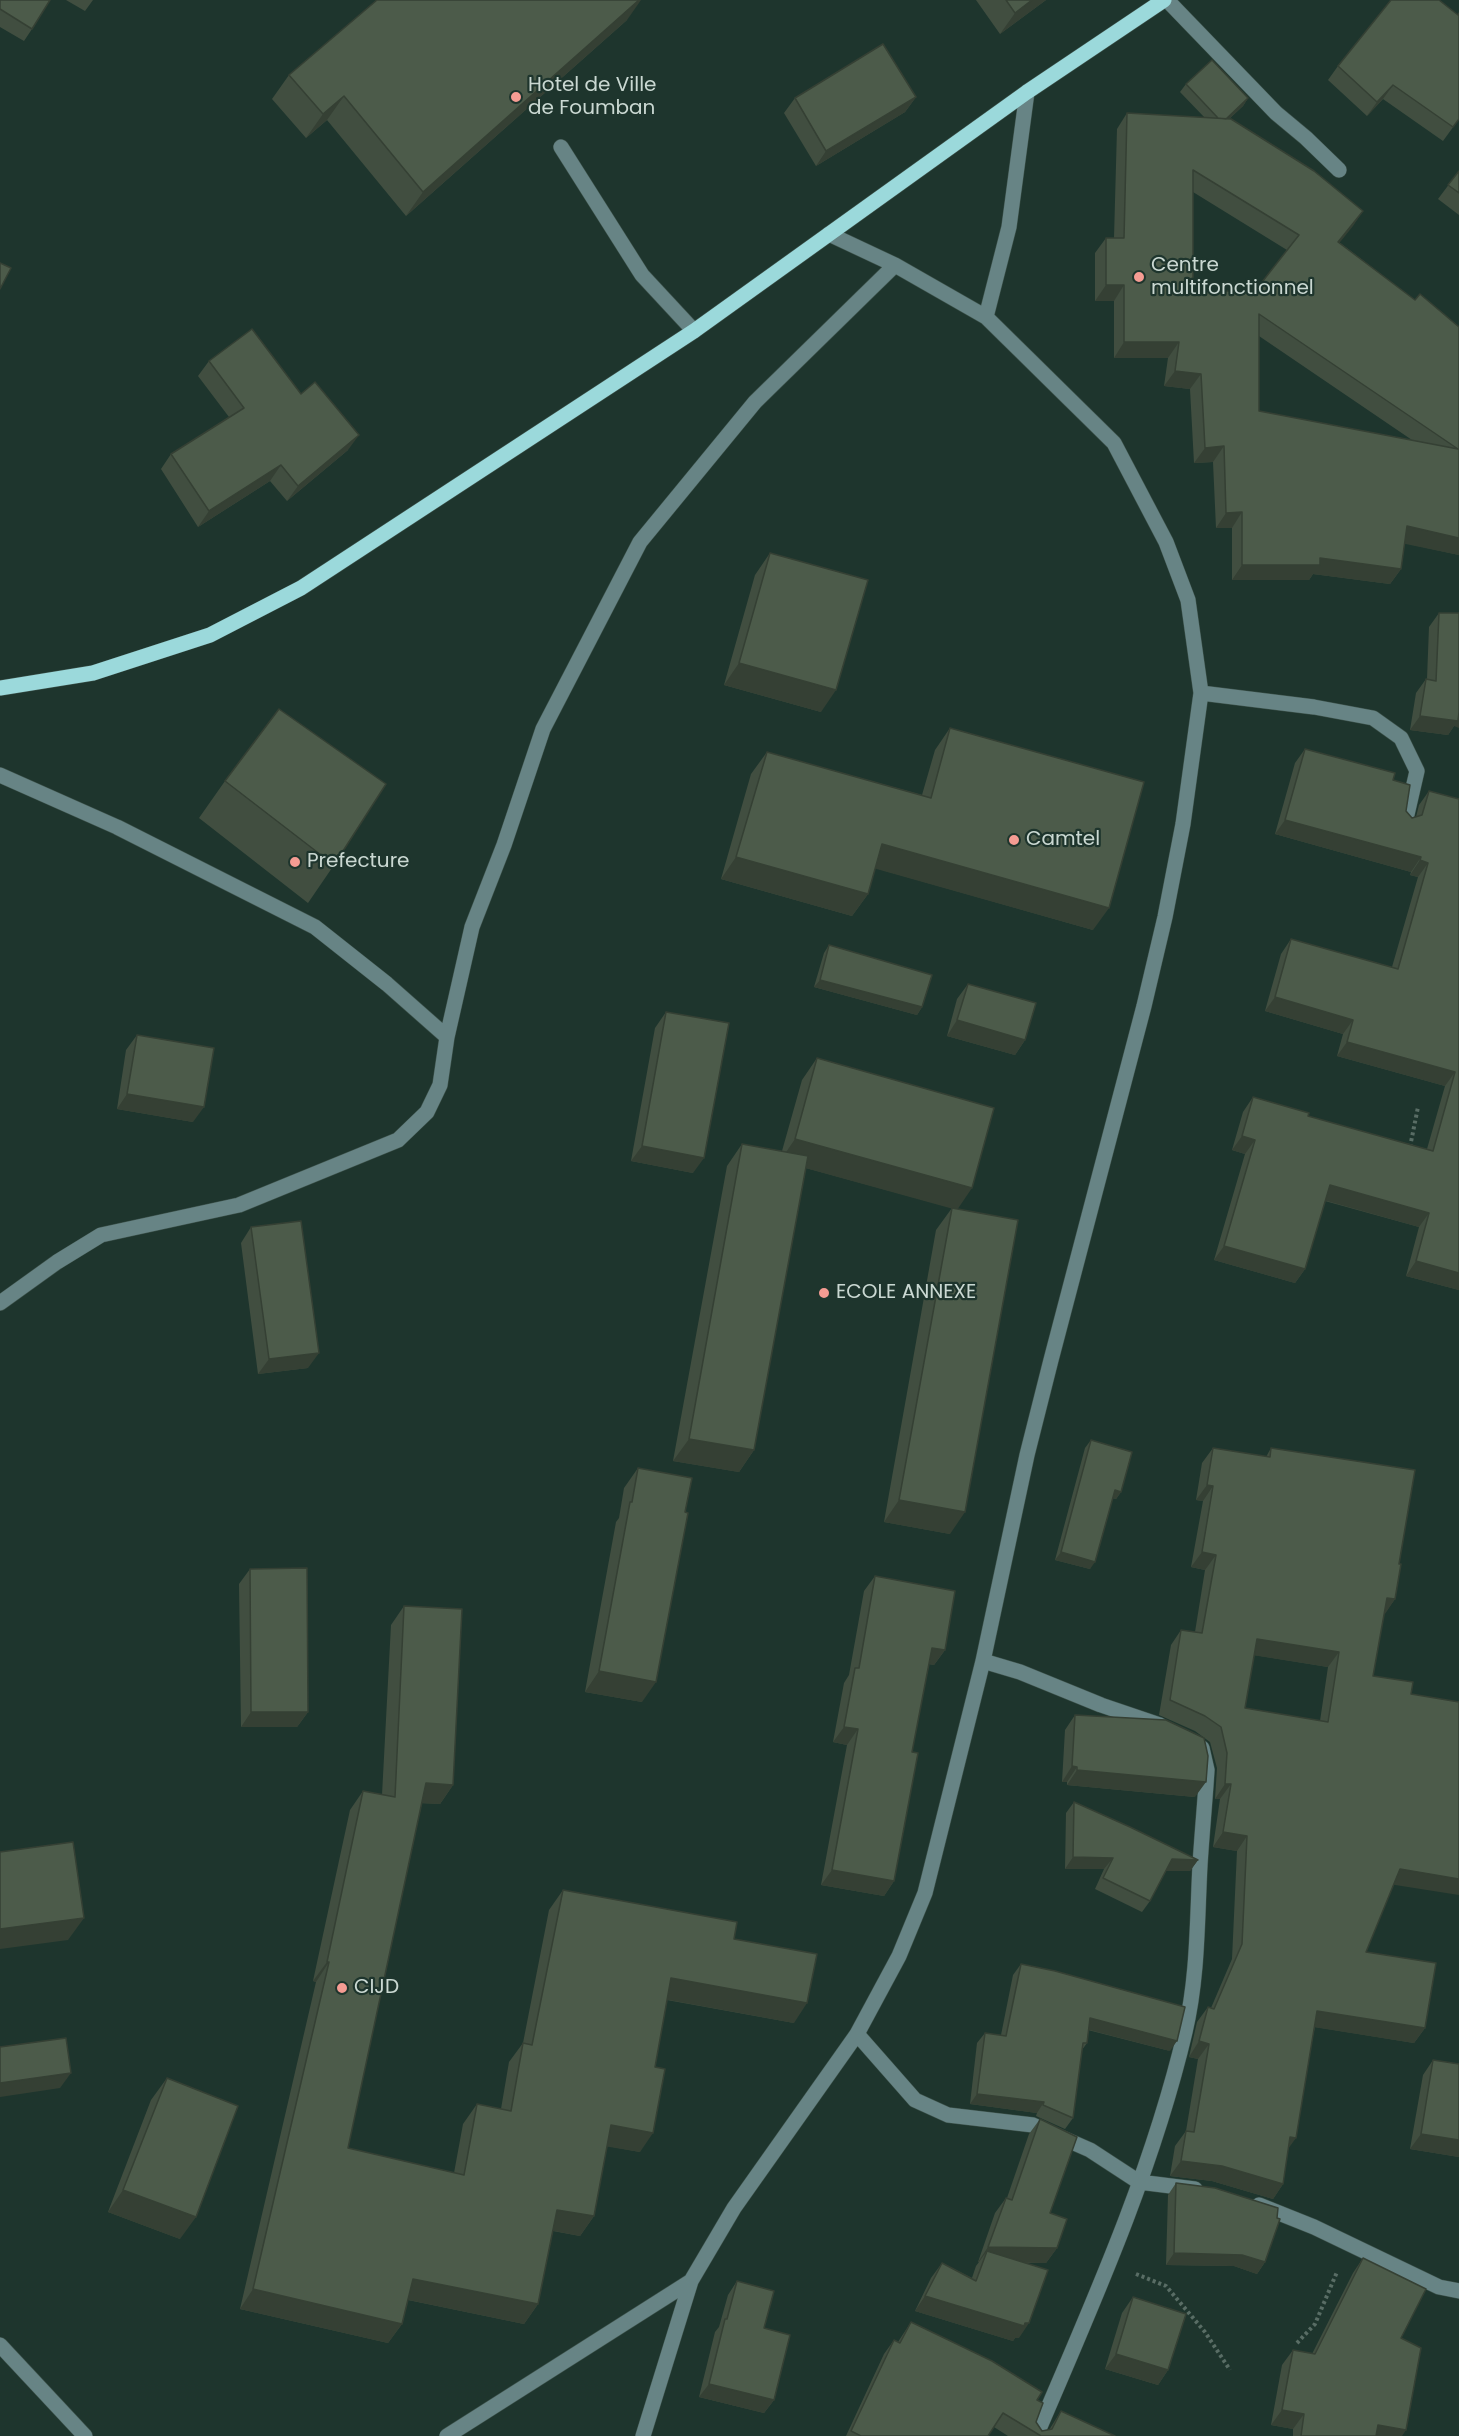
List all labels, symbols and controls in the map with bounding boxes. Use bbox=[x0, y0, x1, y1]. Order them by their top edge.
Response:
place label: Hotel de Ville de Foumban bbox=[528, 74, 657, 121]
marker: Hotel de Ville de Foumban bbox=[509, 90, 523, 104]
place label: Centre multifonctionnel bbox=[1151, 254, 1314, 301]
marker: Centre multifonctionnel bbox=[1132, 270, 1146, 284]
place label: Camtel bbox=[1026, 828, 1100, 852]
marker: Camtel bbox=[1007, 833, 1021, 847]
place label: Prefecture bbox=[307, 850, 409, 874]
marker: Prefecture bbox=[288, 855, 302, 869]
place label: ECOLE ANNEXE bbox=[836, 1281, 976, 1305]
marker: ECOLE ANNEXE bbox=[817, 1286, 831, 1300]
place label: CIJD bbox=[354, 1976, 399, 2000]
marker: CIJD bbox=[335, 1981, 349, 1995]

